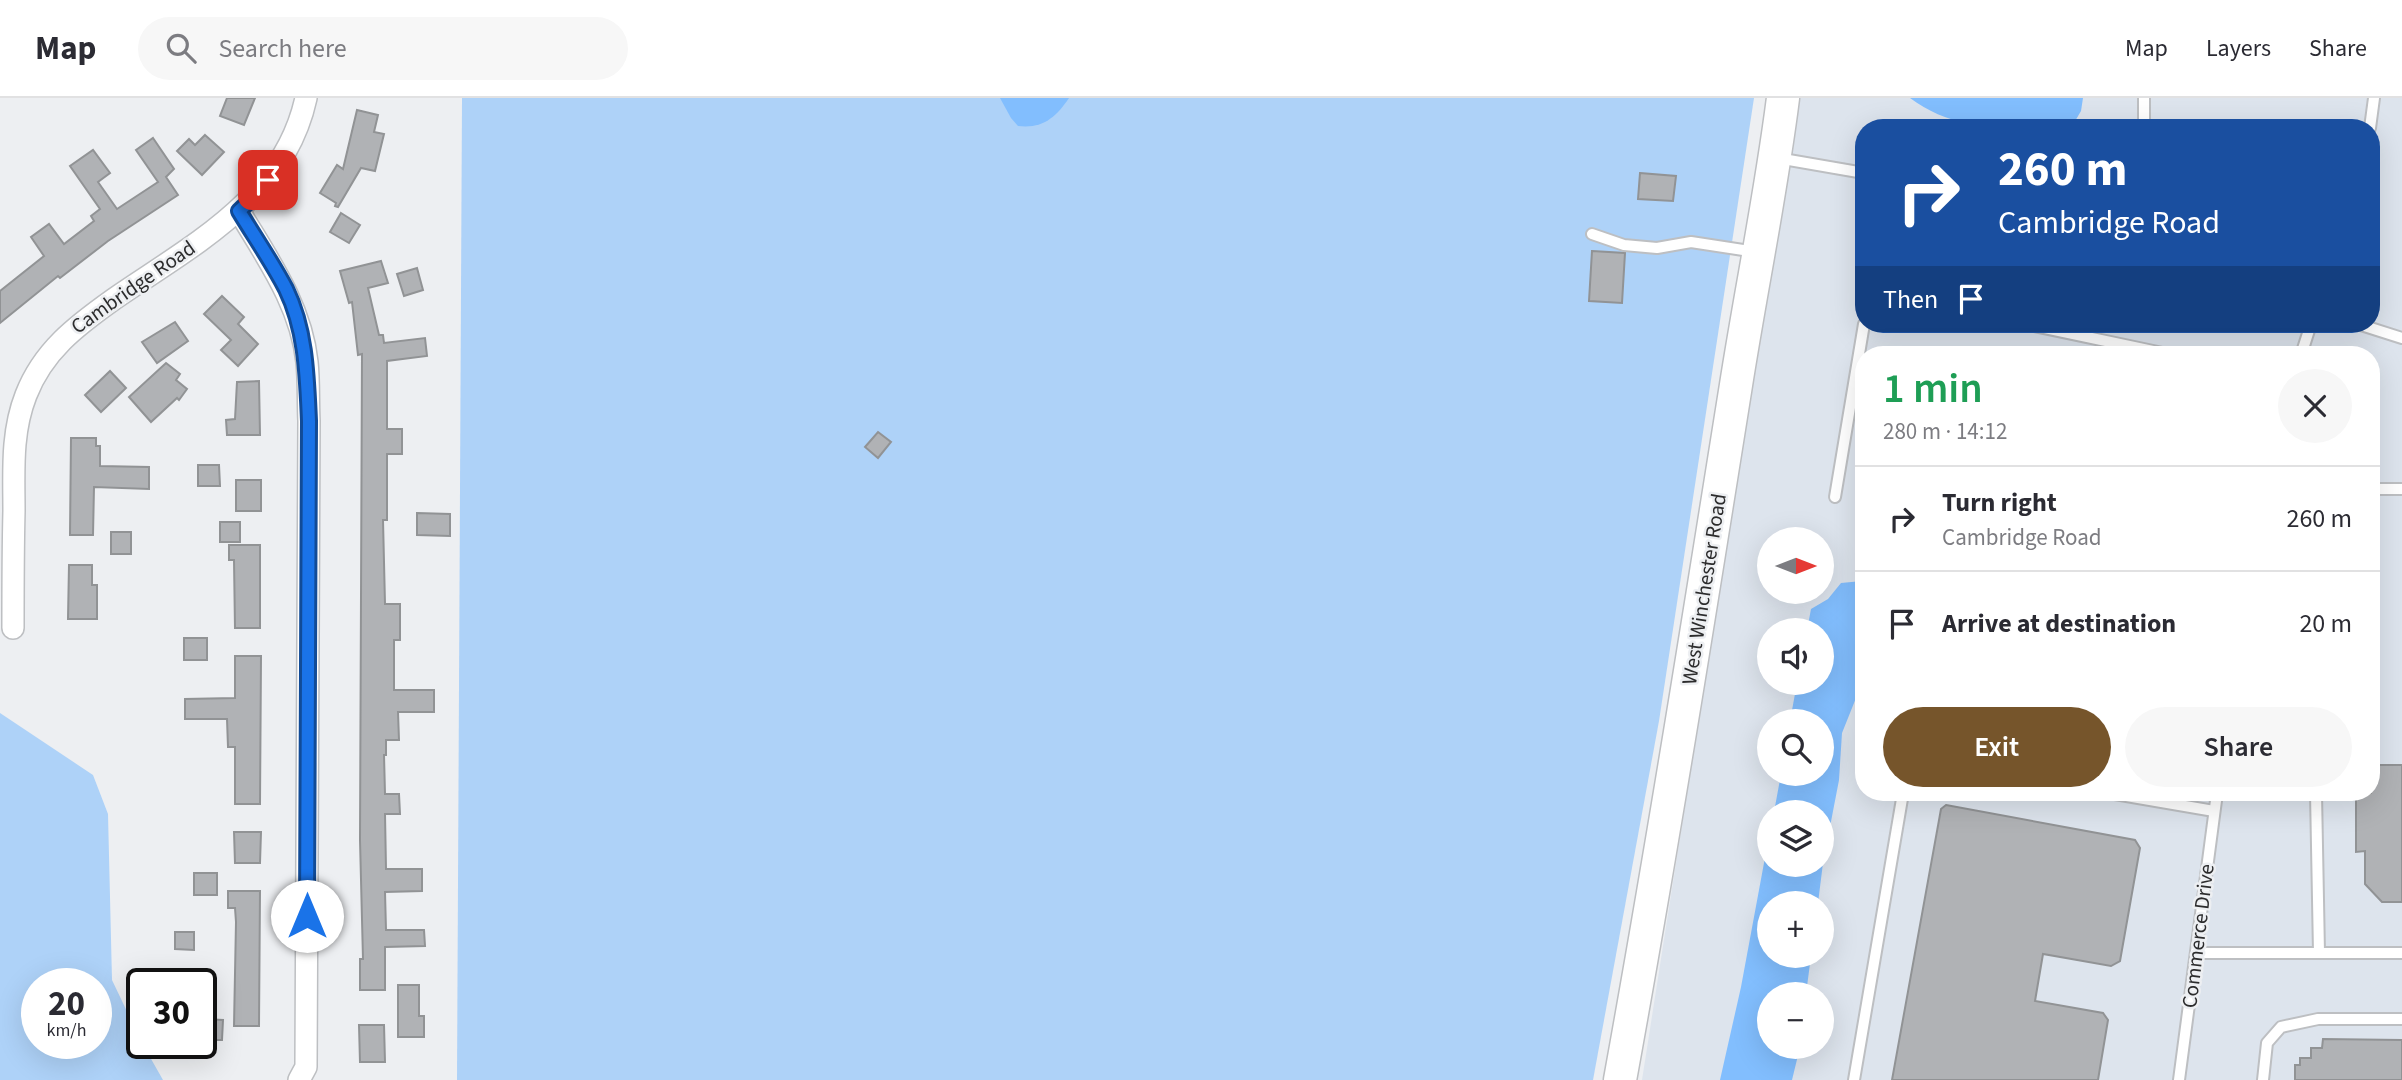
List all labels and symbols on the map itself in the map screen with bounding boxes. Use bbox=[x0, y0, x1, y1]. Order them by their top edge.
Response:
pin bbox=[238, 150, 298, 210]
street label: Cambridge Road bbox=[65, 233, 201, 341]
street label: West Winchester Road bbox=[1674, 491, 1734, 687]
north arrow bbox=[1757, 527, 1834, 604]
street label: Commerce Drive bbox=[2174, 862, 2222, 1010]
position arrow bbox=[270, 879, 344, 953]
speed limit sign: 30 bbox=[126, 968, 217, 1059]

